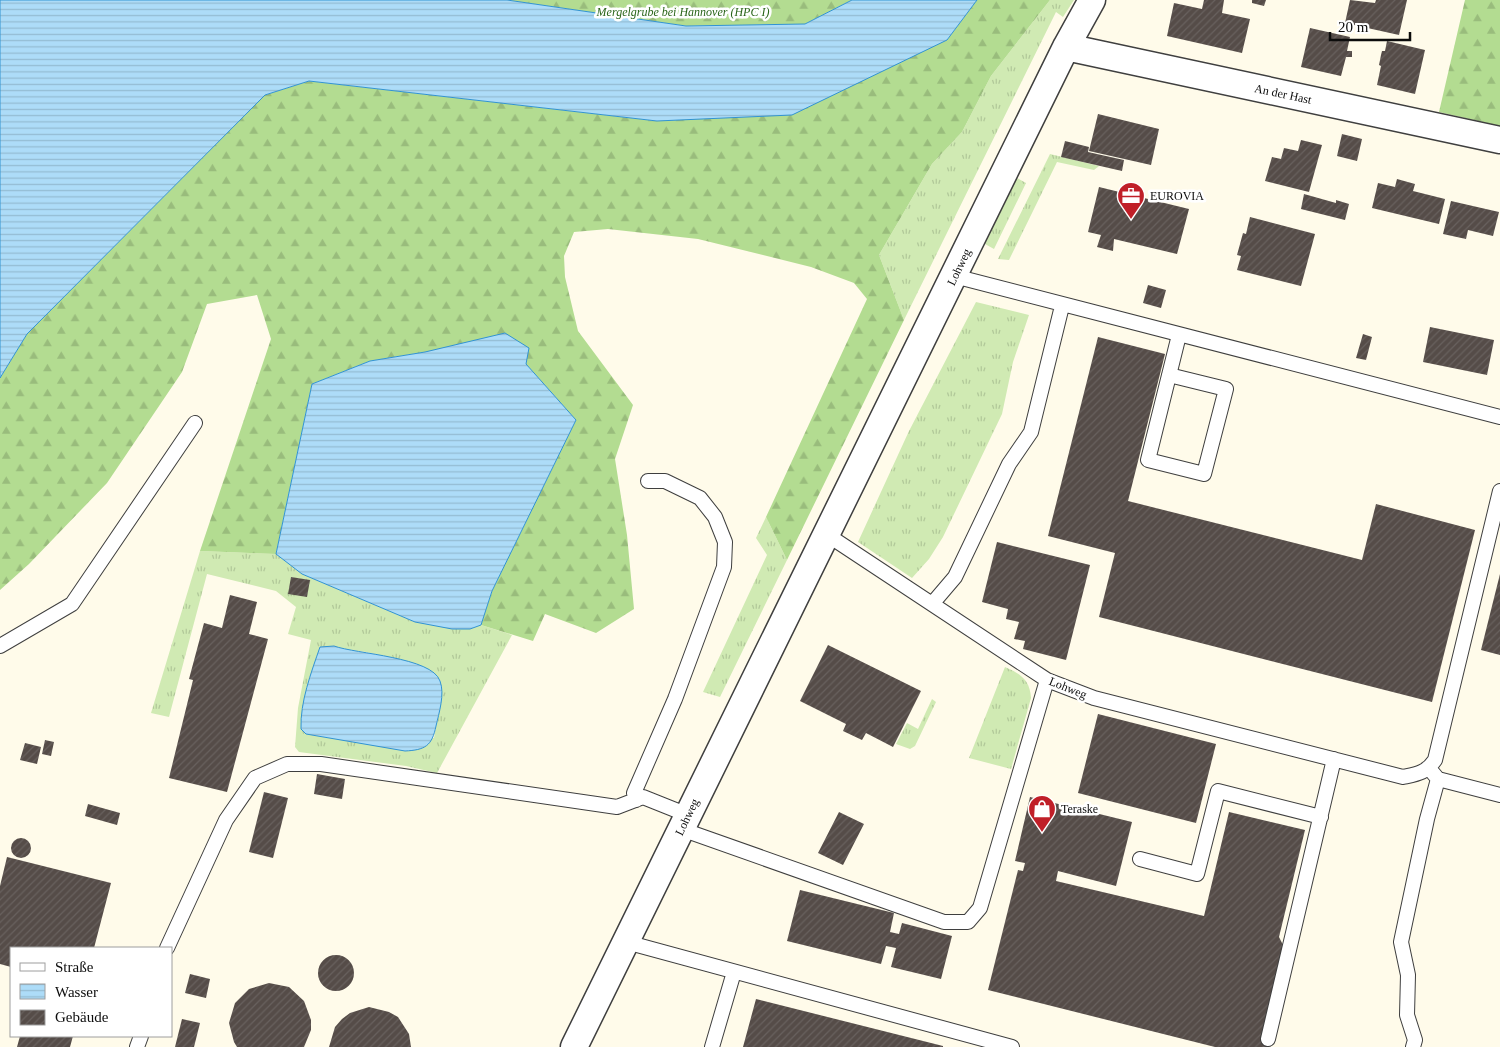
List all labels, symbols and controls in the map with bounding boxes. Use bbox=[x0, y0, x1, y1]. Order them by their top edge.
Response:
park label: Mergelgrube bei Hannover (HPC I) bbox=[596, 5, 769, 19]
scale bar bbox=[1330, 10, 1410, 42]
text: 20 m bbox=[1338, 19, 1369, 35]
street label: An der Hast bbox=[1253, 81, 1313, 107]
office icon: EUROVIA bbox=[1116, 181, 1146, 220]
place label: EUROVIA bbox=[1150, 189, 1204, 203]
street label: Lohweg bbox=[944, 246, 974, 288]
street label: Lohweg bbox=[1047, 674, 1089, 702]
shop icon: Teraske bbox=[1027, 794, 1057, 833]
street label: Lohweg bbox=[672, 796, 702, 838]
place label: Teraske bbox=[1061, 802, 1098, 816]
legend bbox=[10, 947, 172, 1037]
text: Straße bbox=[55, 959, 94, 975]
text: Wasser bbox=[55, 984, 98, 1000]
text: Gebäude bbox=[55, 1009, 109, 1025]

